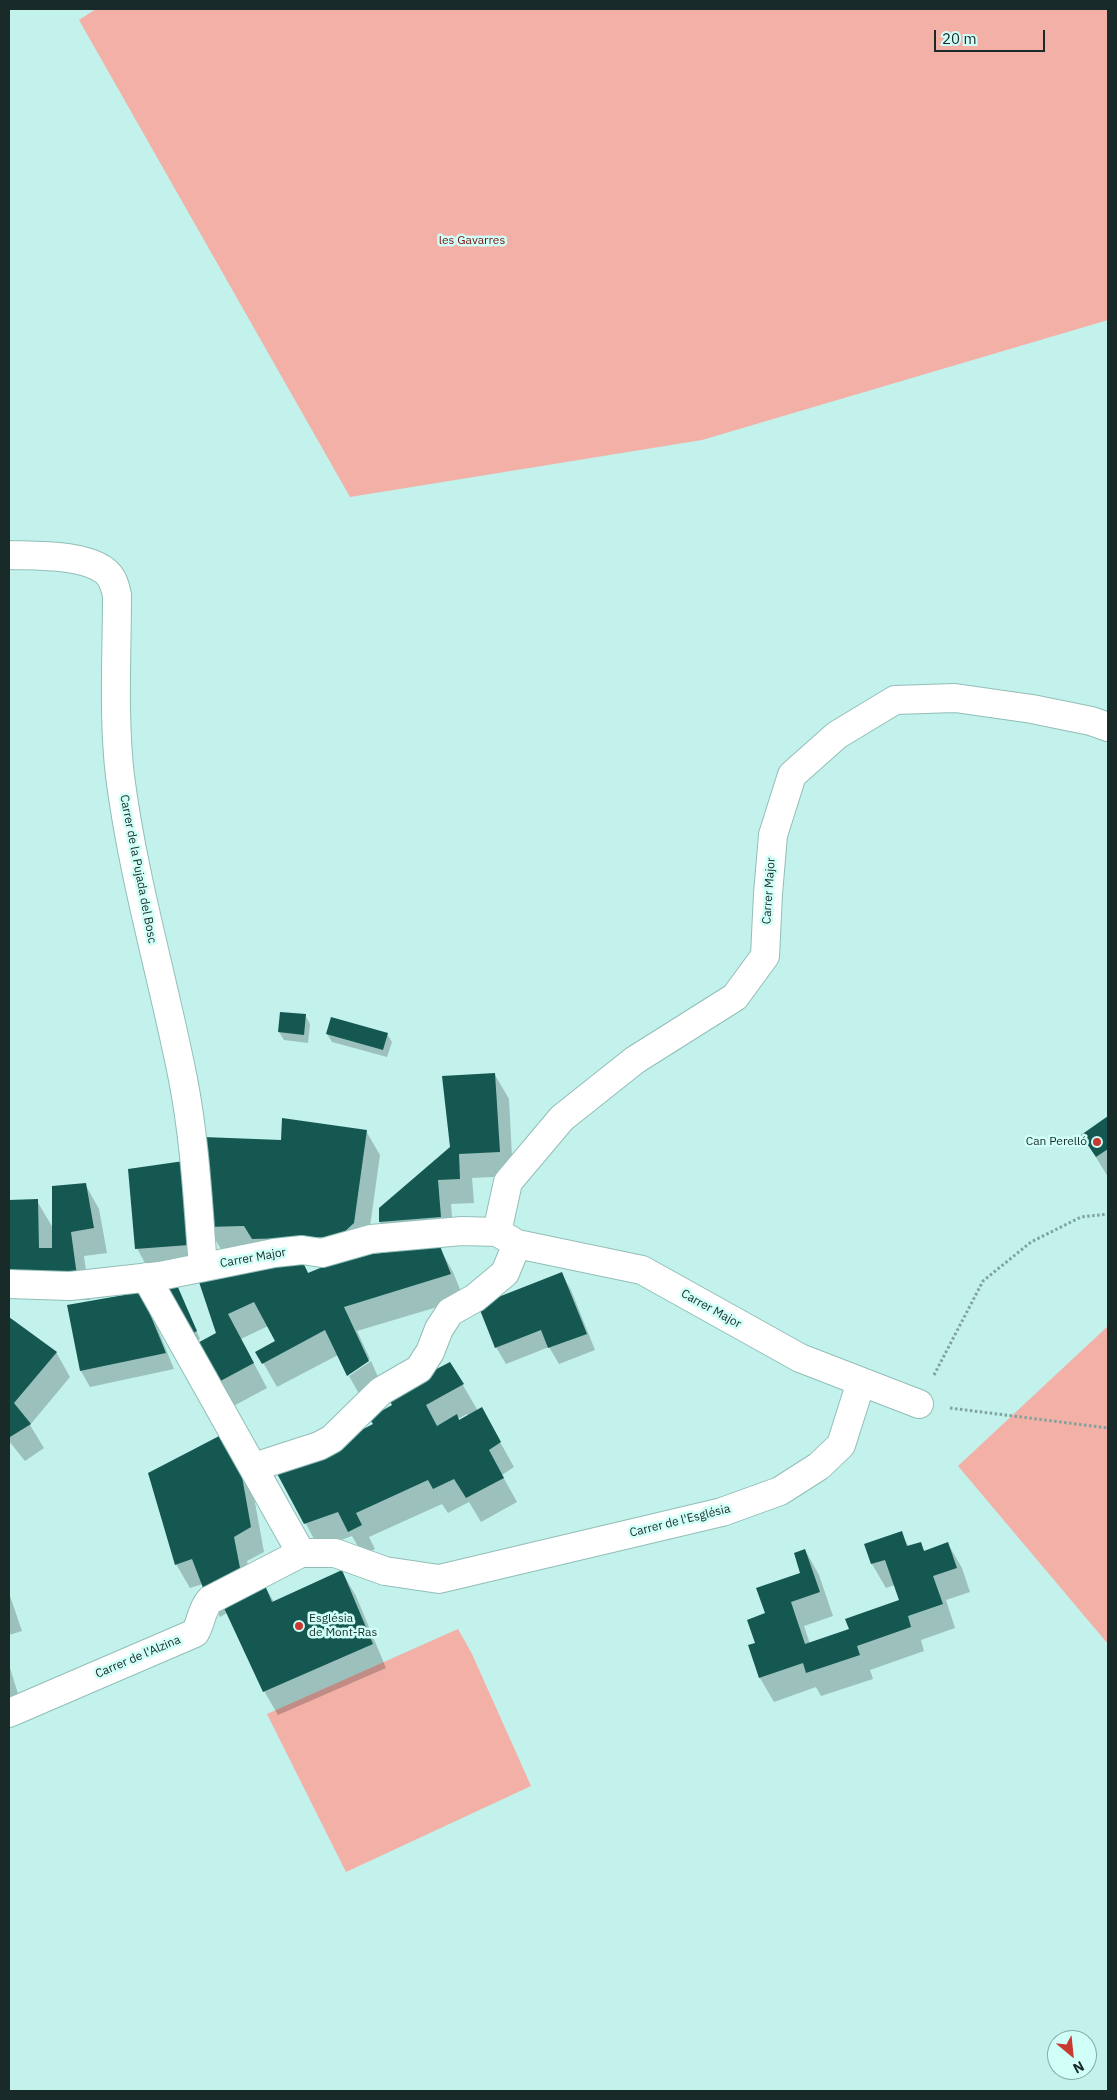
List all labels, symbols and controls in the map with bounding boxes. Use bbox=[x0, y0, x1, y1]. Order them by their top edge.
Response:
scale bar bbox=[937, 20, 1048, 52]
text: 20 m bbox=[942, 29, 977, 48]
park label: les Gavarres bbox=[439, 234, 505, 248]
street label: Carrer de la Pujada del Bosc bbox=[117, 793, 159, 945]
street label: Carrer Major bbox=[759, 857, 779, 925]
place label: Can Perelló bbox=[1026, 1135, 1087, 1149]
marker: Can Perelló bbox=[1091, 1136, 1103, 1148]
street label: Carrer Major bbox=[219, 1245, 287, 1271]
street label: Carrer Major bbox=[678, 1287, 744, 1331]
street label: Carrer de l'Església bbox=[628, 1502, 732, 1540]
place label: Església de Mont-Ras bbox=[309, 1612, 377, 1640]
marker: Església de Mont-Ras bbox=[293, 1620, 305, 1632]
street label: Carrer de l'Alzina bbox=[93, 1633, 183, 1681]
north arrow bbox=[1047, 2030, 1097, 2080]
text: N bbox=[1070, 2057, 1087, 2078]

